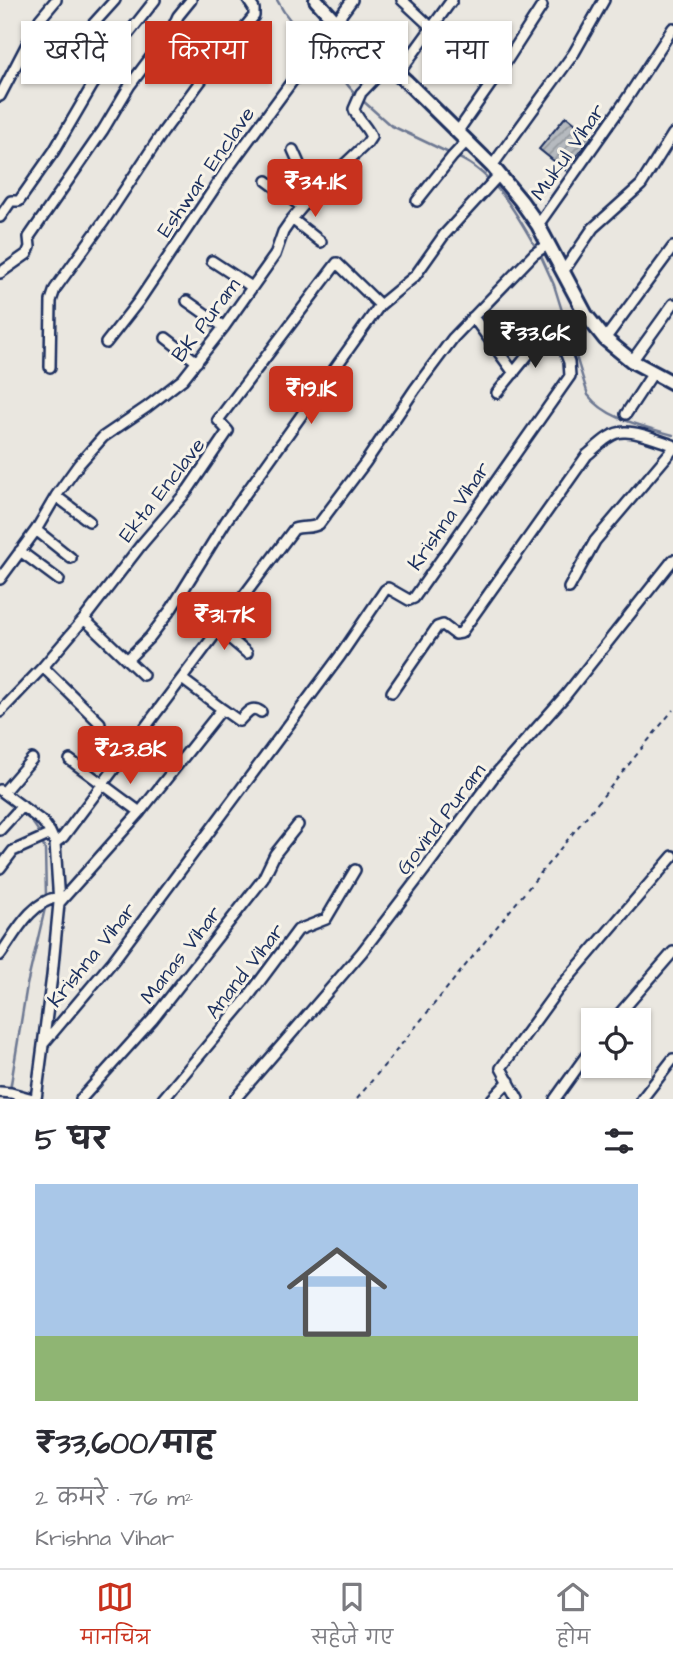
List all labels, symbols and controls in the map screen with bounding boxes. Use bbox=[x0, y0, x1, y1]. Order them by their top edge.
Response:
chip: खरीदें bbox=[21, 21, 131, 84]
chip: किराया bbox=[145, 21, 272, 84]
chip: फ़िल्टर bbox=[286, 21, 408, 84]
chip: नया bbox=[422, 21, 512, 84]
street label: Mukul Vihar bbox=[524, 97, 612, 206]
street label: Eshwar Enclave bbox=[150, 101, 262, 243]
pin: ₹34.1K bbox=[258, 160, 372, 219]
text: ₹34.1K bbox=[283, 166, 347, 198]
street label: BK Puram bbox=[165, 271, 248, 368]
pin: ₹33.6K bbox=[478, 310, 592, 370]
text: ₹33.6K bbox=[500, 317, 570, 349]
pin: ₹19.1K bbox=[254, 366, 368, 426]
text: ₹19.1K bbox=[285, 373, 337, 405]
street label: Ekta Enclave bbox=[112, 432, 212, 548]
street label: Krishna Vihar bbox=[401, 455, 498, 576]
pin: ₹31.7K bbox=[167, 592, 281, 652]
text: ₹31.7K bbox=[193, 599, 255, 631]
pin: ₹23.8K bbox=[73, 726, 187, 786]
text: ₹23.8K bbox=[94, 733, 166, 765]
street label: Govind Puram bbox=[389, 757, 493, 881]
street label: Krishna Vihar bbox=[41, 896, 143, 1013]
street label: Manas Vihar bbox=[133, 900, 229, 1010]
street label: Anand Vihar bbox=[199, 917, 292, 1025]
map controls bbox=[581, 1008, 651, 1078]
button: locate bbox=[581, 1008, 651, 1078]
text: 5 घर bbox=[35, 1119, 108, 1161]
icon: filters bbox=[600, 1122, 638, 1160]
icon: home bbox=[274, 1229, 400, 1355]
text: ₹33,600/माह bbox=[35, 1423, 215, 1465]
text: 2 कमरे · 76 m² bbox=[35, 1482, 194, 1514]
text: Krishna Vihar bbox=[35, 1522, 174, 1554]
tab: मानचित्र bbox=[81, 1578, 150, 1658]
tab: सहेजे गए bbox=[312, 1578, 393, 1658]
tab: होम bbox=[554, 1578, 592, 1658]

